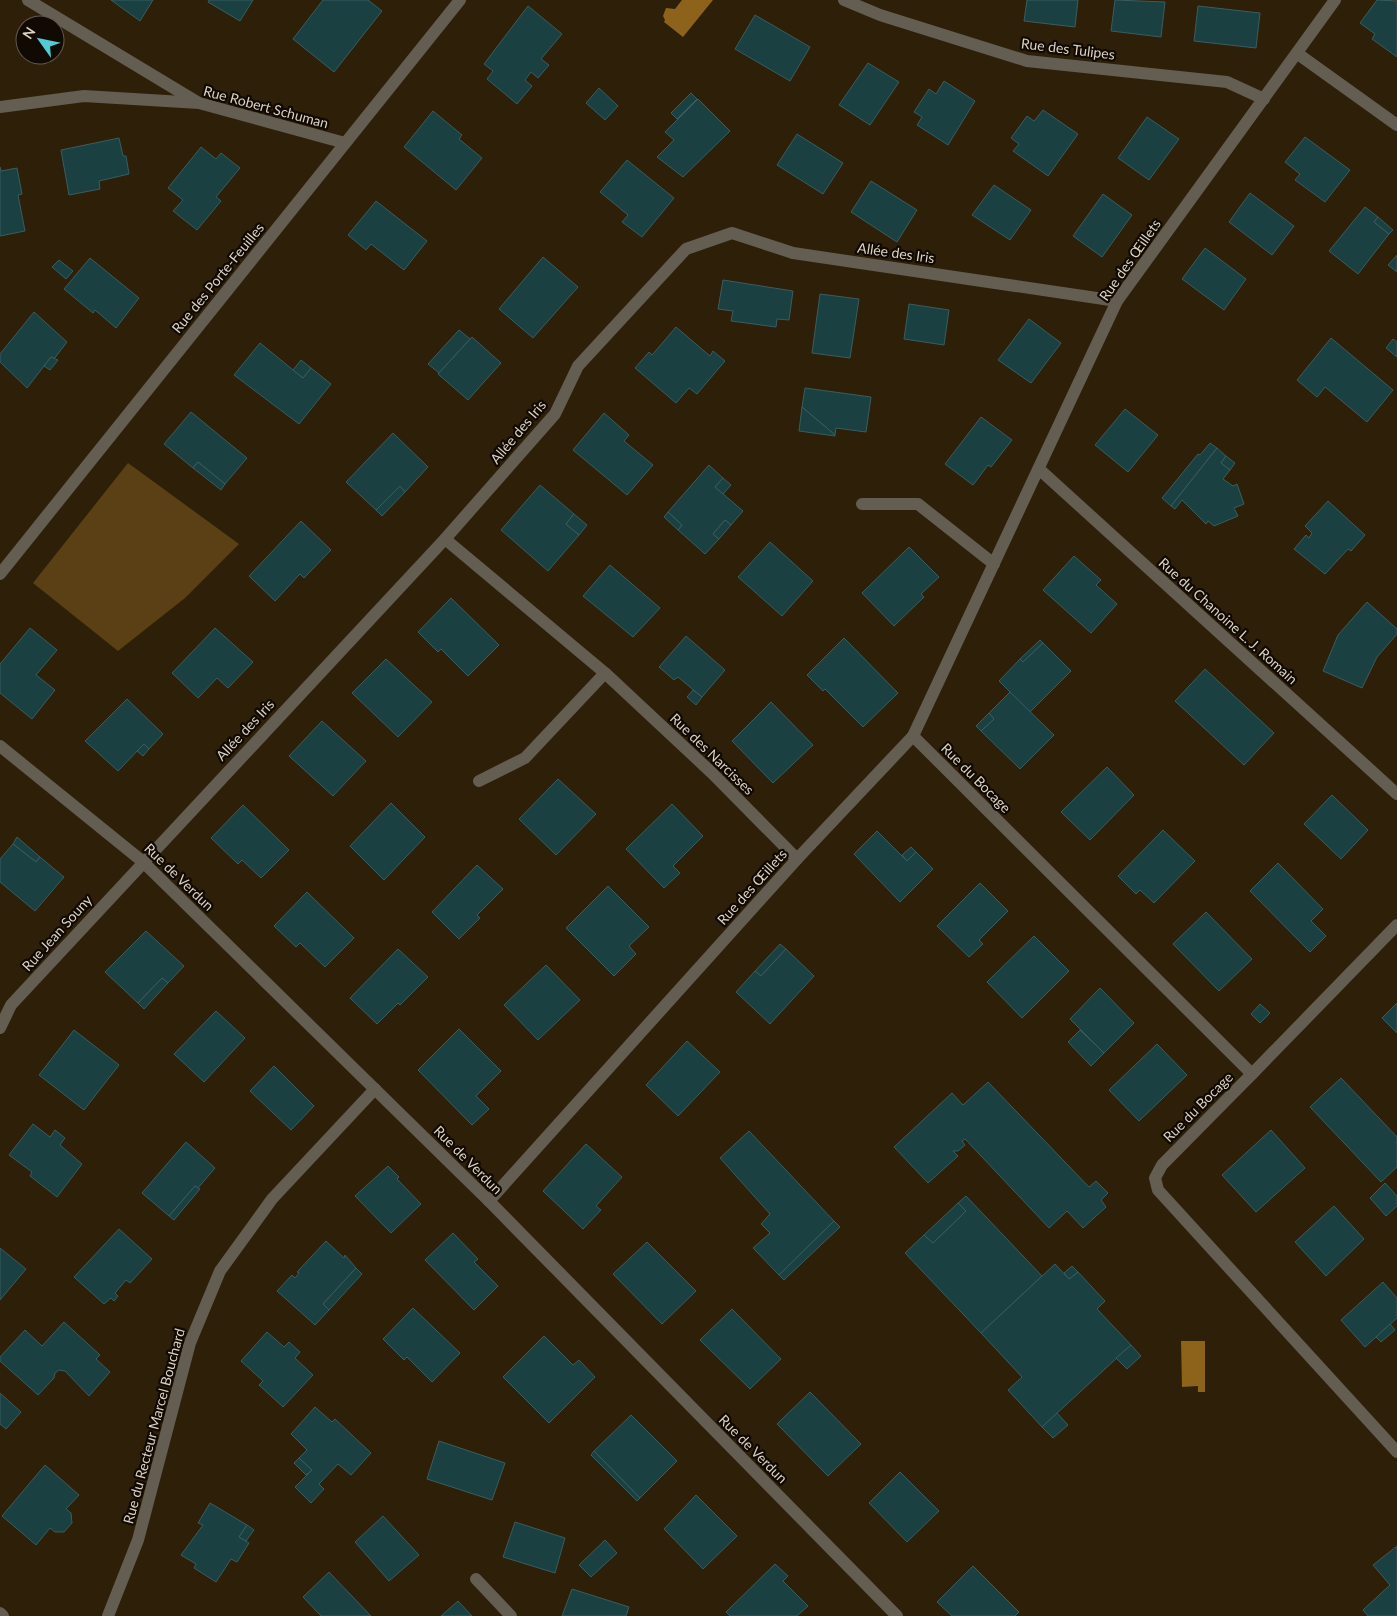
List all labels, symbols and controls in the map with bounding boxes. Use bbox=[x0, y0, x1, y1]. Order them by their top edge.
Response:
north arrow bbox=[15, 15, 65, 65]
text: N bbox=[19, 23, 39, 42]
street label: Rue des Tulipes bbox=[1020, 34, 1116, 63]
street label: Rue Robert Schuman bbox=[202, 82, 330, 131]
street label: Rue des Œillets bbox=[1095, 216, 1164, 304]
street label: Rue des Porte-Feuilles bbox=[168, 219, 267, 336]
street label: Allée des Iris bbox=[856, 239, 936, 266]
street label: Allée des Iris bbox=[486, 396, 549, 467]
street label: Rue du Chanoine L. J. Romain bbox=[1155, 554, 1301, 687]
street label: Allée des Iris bbox=[212, 695, 277, 764]
street label: Rue des Narcisses bbox=[667, 709, 758, 798]
street label: Rue du Bocage bbox=[938, 739, 1015, 816]
street label: Rue de Verdun bbox=[141, 839, 218, 914]
street label: Rue des Œillets bbox=[713, 845, 790, 928]
street label: Rue Jean Souny bbox=[18, 891, 96, 974]
street label: Rue du Bocage bbox=[1159, 1068, 1236, 1145]
street label: Rue de Verdun bbox=[431, 1122, 506, 1197]
street label: Rue du Recteur Marcel Bouchard bbox=[119, 1326, 188, 1525]
street label: Rue de Verdun bbox=[716, 1411, 791, 1486]

